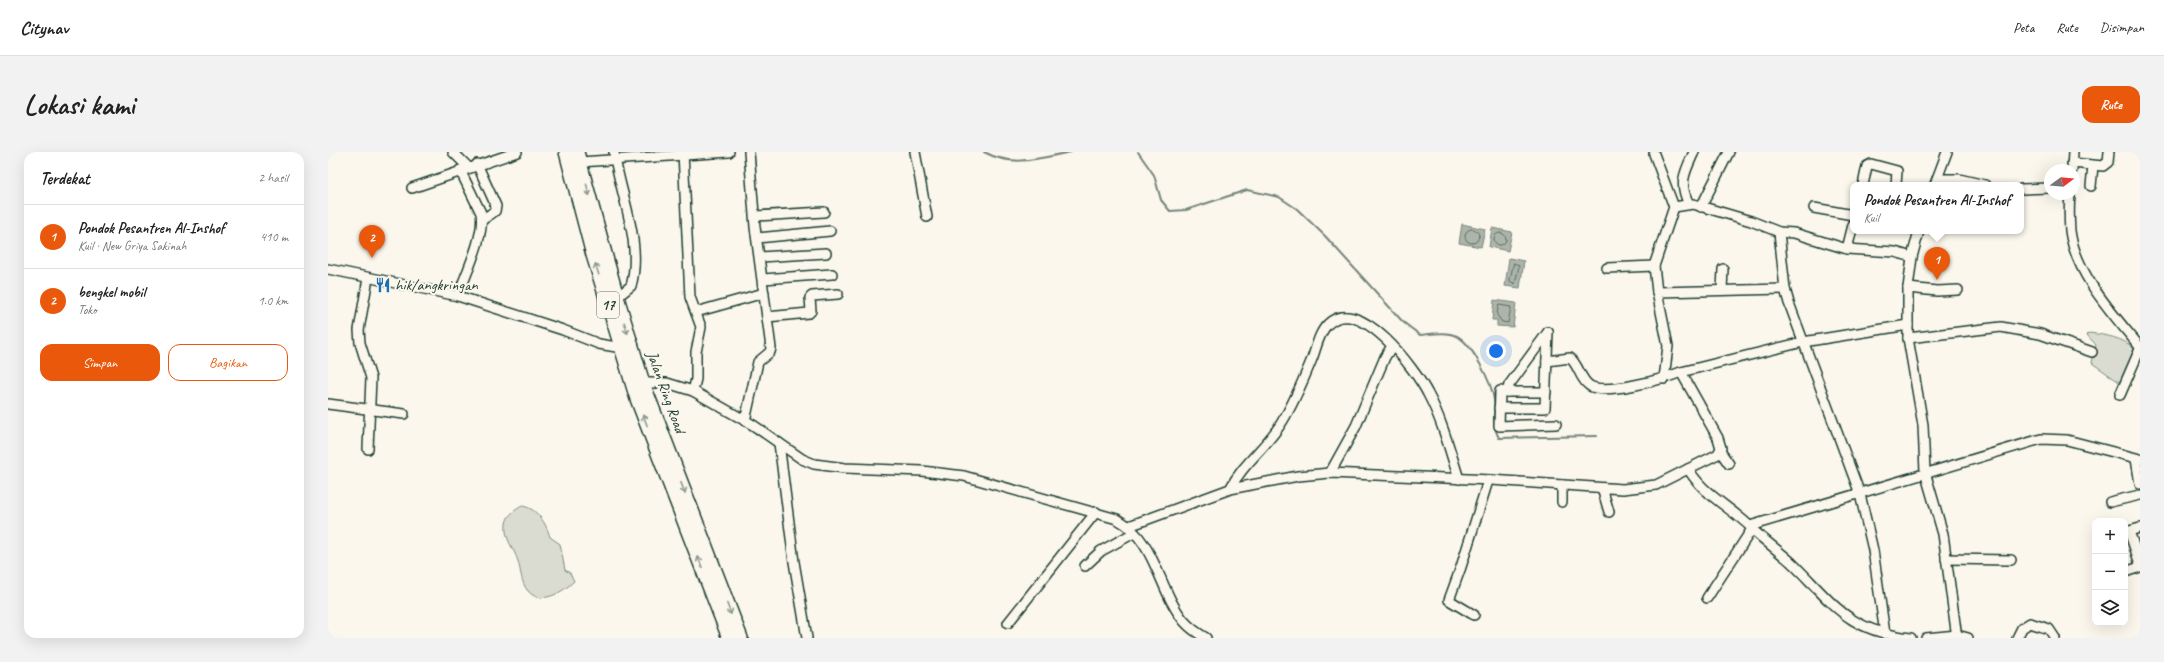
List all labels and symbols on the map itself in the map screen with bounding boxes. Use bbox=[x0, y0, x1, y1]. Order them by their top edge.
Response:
north arrow bbox=[2044, 164, 2080, 200]
one-way arrow bbox=[584, 183, 592, 196]
pin: 2 bbox=[359, 225, 385, 258]
pin: 1 bbox=[1924, 247, 1950, 280]
one-way arrow bbox=[593, 263, 600, 276]
place label: hik/angkringan bbox=[395, 275, 478, 295]
restaurant icon: hik/angkringan bbox=[374, 276, 392, 294]
road number: 17 bbox=[597, 292, 619, 318]
one-way arrow bbox=[623, 322, 630, 335]
your location bbox=[1486, 341, 1506, 361]
street label: Jalan Ring Road bbox=[642, 347, 691, 438]
one-way arrow bbox=[641, 414, 649, 426]
one-way arrow bbox=[680, 481, 688, 493]
one-way arrow bbox=[695, 557, 703, 569]
one-way arrow bbox=[726, 603, 734, 615]

